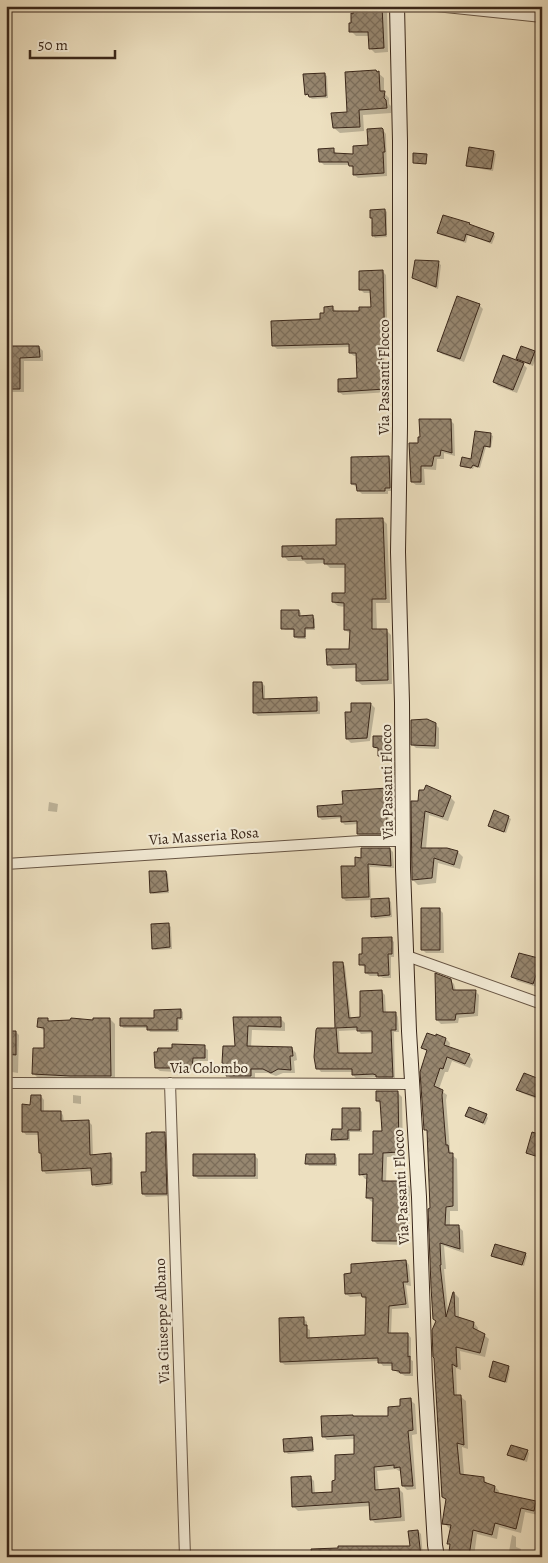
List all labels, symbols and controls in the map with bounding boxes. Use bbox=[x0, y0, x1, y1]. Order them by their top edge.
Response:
scale bar bbox=[30, 28, 115, 60]
text: 50 m bbox=[38, 35, 68, 55]
street label: Via Passanti Flocco bbox=[374, 319, 394, 436]
street label: Via Passanti Flocco bbox=[376, 724, 398, 841]
street label: Via Masseria Rosa bbox=[147, 822, 260, 850]
street label: Via Colombo bbox=[169, 1058, 248, 1078]
street label: Via Passanti Flocco bbox=[388, 1129, 414, 1246]
street label: Via Giuseppe Albano bbox=[150, 1258, 174, 1385]

